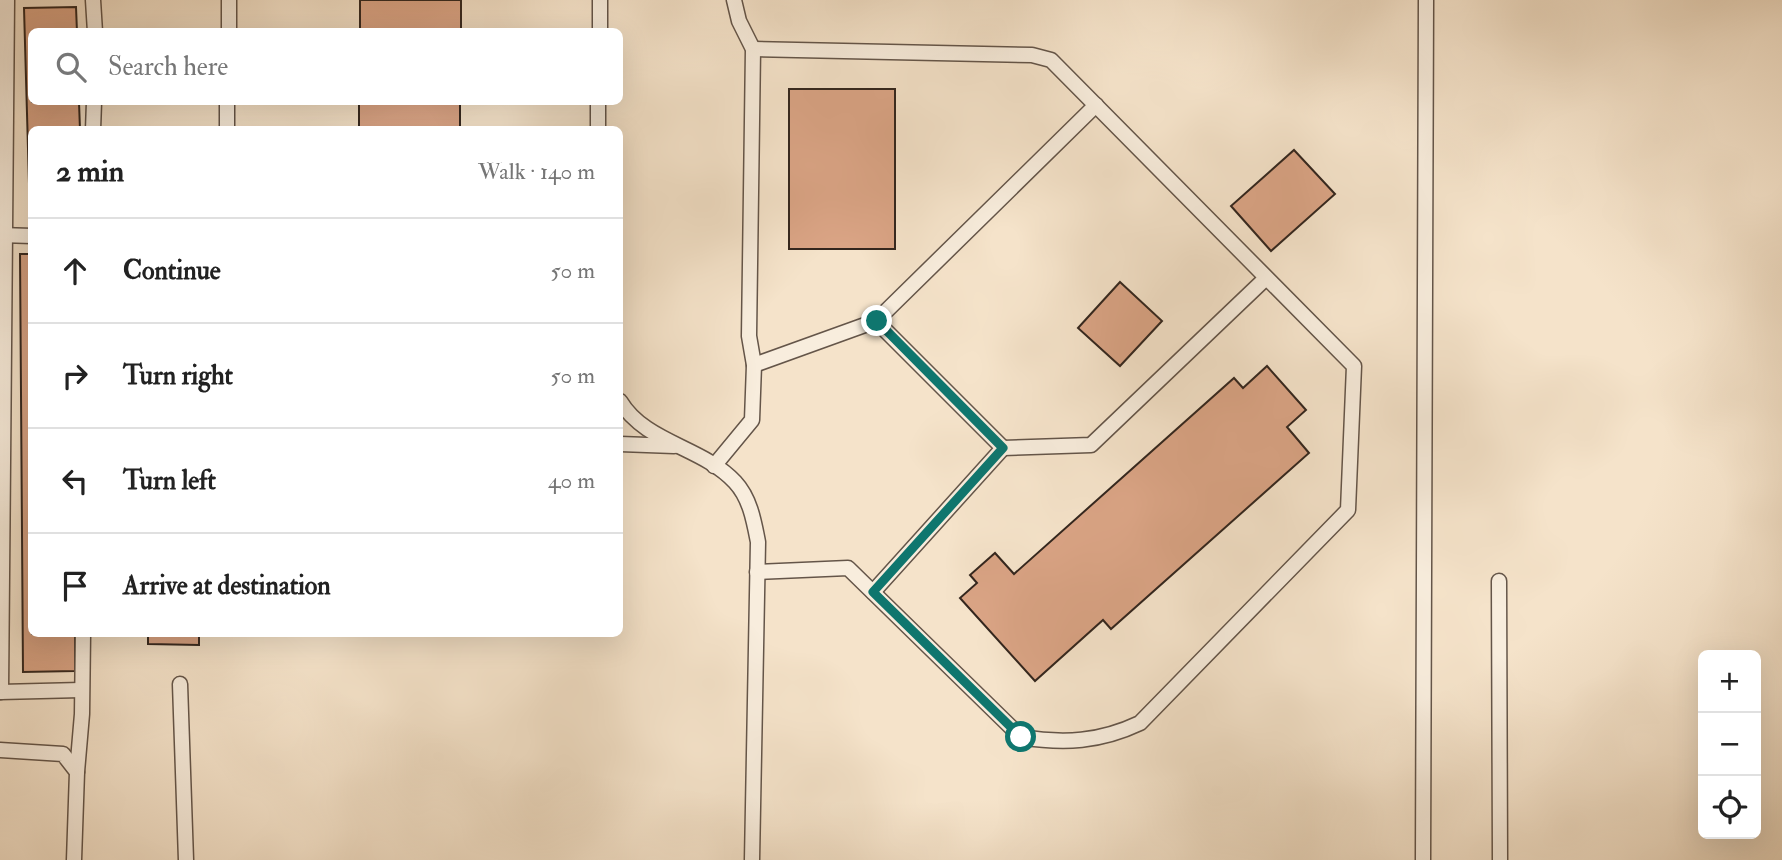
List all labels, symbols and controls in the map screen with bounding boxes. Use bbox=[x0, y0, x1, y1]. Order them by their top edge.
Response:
search box bbox=[28, 28, 623, 105]
icon: search bbox=[52, 48, 90, 86]
text: Search here bbox=[108, 51, 228, 83]
text: 2 min bbox=[56, 153, 124, 190]
text: Walk · 140 m bbox=[478, 157, 595, 186]
icon: ahead bbox=[56, 252, 94, 290]
text: Continue bbox=[123, 255, 221, 287]
text: 50 m bbox=[551, 256, 595, 285]
route end bbox=[861, 305, 892, 336]
icon: right bbox=[56, 357, 94, 395]
text: Turn right bbox=[123, 360, 233, 392]
text: 50 m bbox=[551, 361, 595, 390]
icon: left bbox=[56, 462, 94, 500]
text: Turn left bbox=[123, 465, 216, 497]
text: 40 m bbox=[548, 466, 595, 495]
icon: arrive bbox=[56, 567, 94, 605]
text: Arrive at destination bbox=[123, 570, 331, 602]
map controls bbox=[1698, 650, 1761, 839]
button: + bbox=[1698, 650, 1761, 713]
button: − bbox=[1698, 713, 1761, 776]
route start bbox=[1005, 721, 1036, 752]
button: locate bbox=[1698, 776, 1761, 839]

